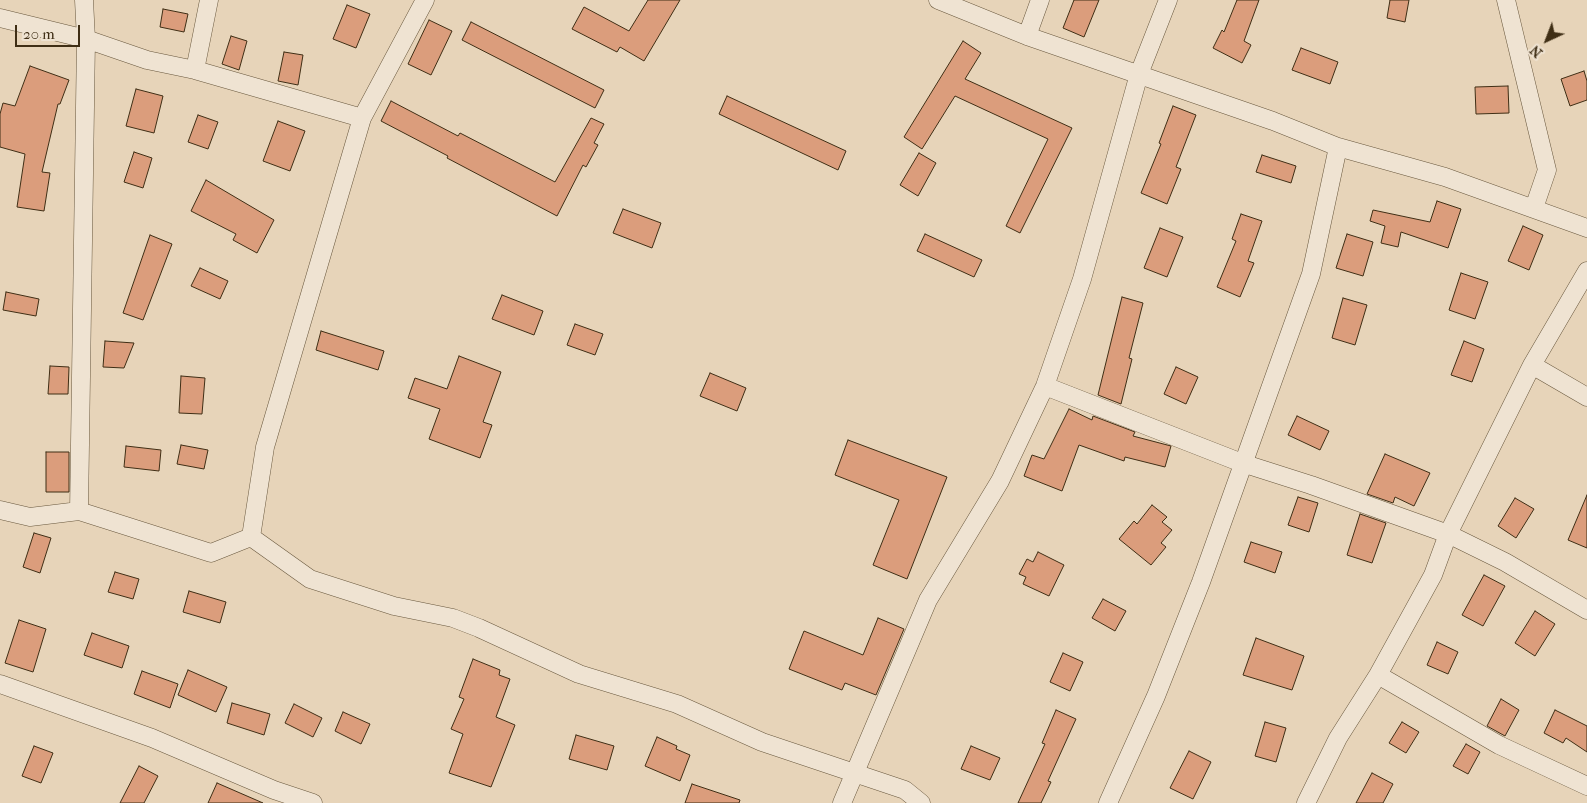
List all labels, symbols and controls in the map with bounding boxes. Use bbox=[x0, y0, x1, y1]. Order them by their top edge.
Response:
scale bar bbox=[18, 15, 82, 47]
north arrow bbox=[1522, 15, 1572, 65]
text: 20 m bbox=[23, 25, 55, 43]
text: N bbox=[1527, 41, 1546, 61]

